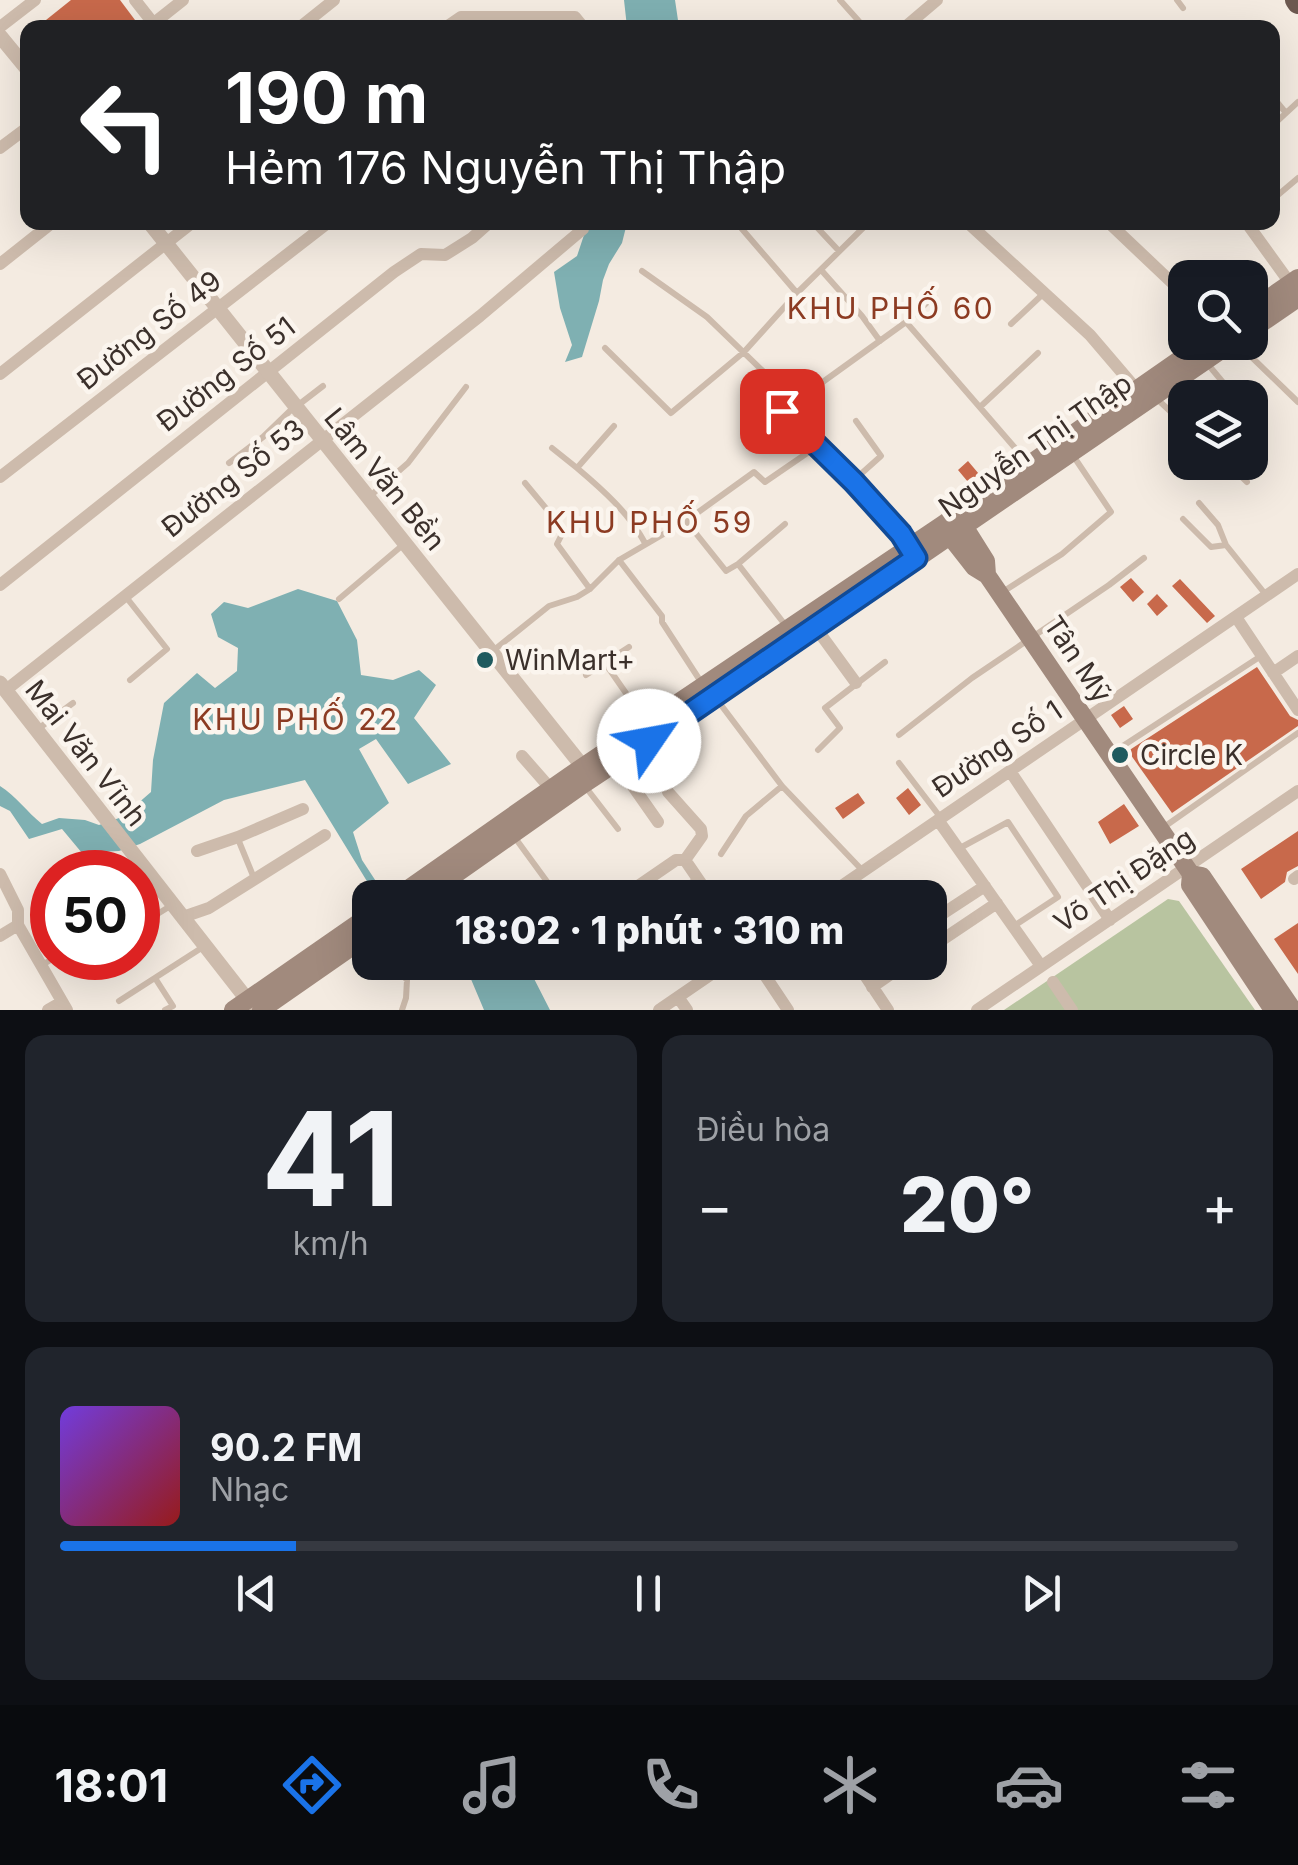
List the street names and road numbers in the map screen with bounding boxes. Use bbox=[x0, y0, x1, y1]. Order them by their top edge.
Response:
street label: Đường Số 49 bbox=[70, 263, 228, 397]
street label: Đường Số 51 bbox=[150, 310, 302, 438]
street label: Nguyễn Thị Thập bbox=[932, 366, 1138, 524]
street label: Lâm Văn Bền bbox=[317, 401, 453, 557]
street label: Đường Số 53 bbox=[155, 412, 311, 544]
street label: Tân Mỹ bbox=[1037, 609, 1119, 709]
street label: Mai Văn Vĩnh bbox=[18, 673, 154, 833]
street label: Đường Số 1 bbox=[926, 693, 1068, 805]
street label: Võ Thị Đặng bbox=[1047, 821, 1201, 939]

